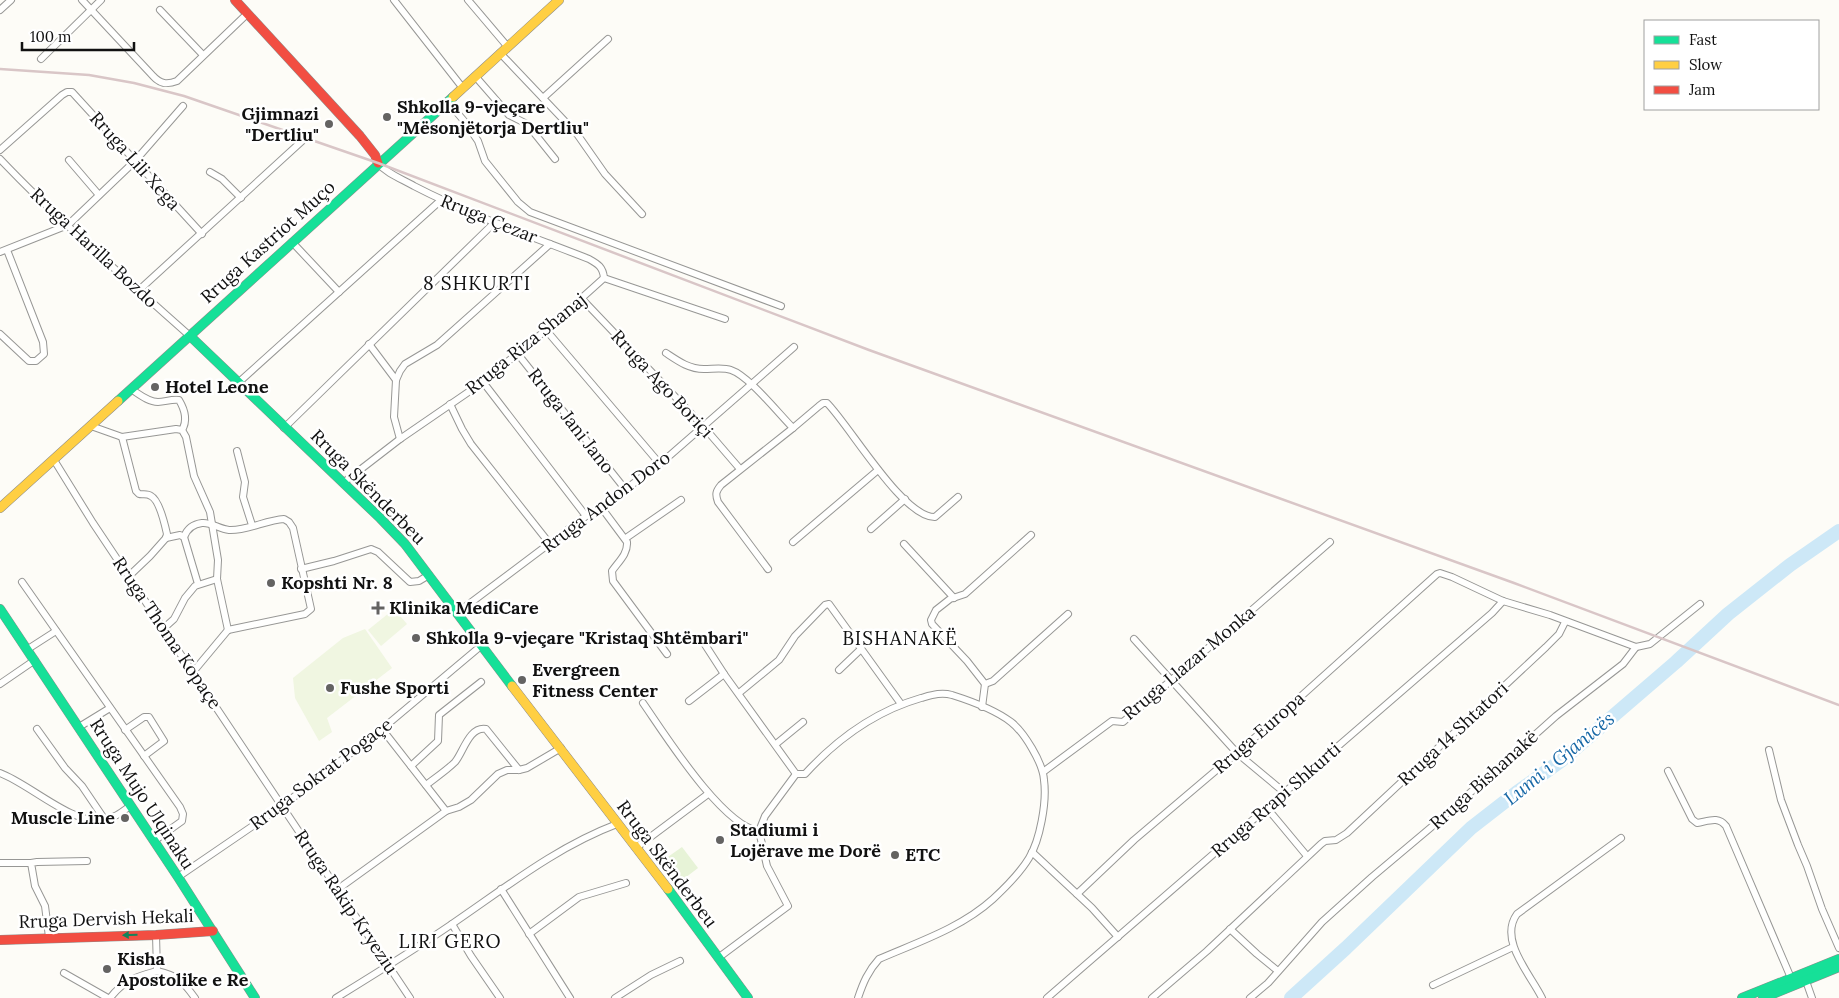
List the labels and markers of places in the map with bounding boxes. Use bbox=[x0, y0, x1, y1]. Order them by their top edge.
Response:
place label: Shkolla 9-vjeçare "Mësonjëtorja Dertliu" bbox=[397, 95, 589, 139]
place label: Gjimnazi "Dertliu" bbox=[242, 102, 319, 146]
marker: Shkolla 9-vjeçare "Mësonjëtorja Dertliu" bbox=[381, 111, 393, 123]
marker: Gjimnazi "Dertliu" bbox=[323, 118, 335, 130]
place label: Hotel Leone bbox=[165, 375, 269, 398]
marker: Hotel Leone bbox=[149, 381, 161, 393]
place label: Kopshti Nr. 8 bbox=[281, 571, 393, 594]
marker: Kopshti Nr. 8 bbox=[265, 577, 277, 589]
place label: Klinika MediCare bbox=[389, 596, 539, 619]
marker: Klinika MediCare bbox=[371, 601, 385, 615]
place label: Shkolla 9-vjeçare "Kristaq Shtëmbari" bbox=[426, 626, 748, 649]
marker: Shkolla 9-vjeçare "Kristaq Shtëmbari" bbox=[410, 632, 422, 644]
place label: Evergreen Fitness Center bbox=[532, 658, 658, 702]
marker: Evergreen Fitness Center bbox=[516, 674, 528, 686]
place label: Fushe Sporti bbox=[340, 676, 449, 699]
marker: Fushe Sporti bbox=[324, 682, 336, 694]
place label: Muscle Line bbox=[11, 806, 115, 829]
marker: Muscle Line bbox=[119, 812, 131, 824]
place label: Stadiumi i Lojërave me Dorë bbox=[730, 818, 881, 862]
marker: Stadiumi i Lojërave me Dorë bbox=[714, 834, 726, 846]
place label: ETC bbox=[905, 843, 941, 866]
marker: ETC bbox=[889, 849, 901, 861]
place label: Kisha Apostolike e Re bbox=[117, 947, 249, 991]
marker: Kisha Apostolike e Re bbox=[101, 963, 113, 975]

